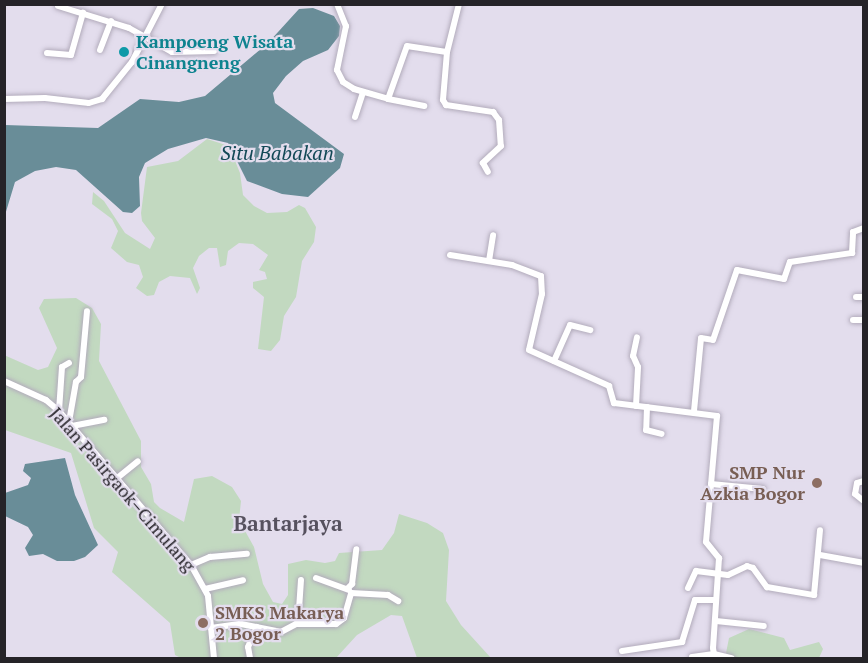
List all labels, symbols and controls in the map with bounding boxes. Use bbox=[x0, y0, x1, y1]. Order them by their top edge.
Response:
place label: Kampoeng Wisata Cinangneng bbox=[136, 31, 293, 74]
marker: Kampoeng Wisata Cinangneng bbox=[117, 45, 131, 59]
water label: Situ Babakan bbox=[220, 140, 334, 164]
street label: Jalan Pasirgaok–Cimulang bbox=[46, 402, 200, 576]
place label: SMP Nur Azkia Bogor bbox=[700, 462, 805, 504]
marker: SMP Nur Azkia Bogor bbox=[810, 476, 824, 490]
district label: Bantarjaya bbox=[233, 510, 343, 536]
place label: SMKS Makarya 2 Bogor bbox=[215, 602, 344, 644]
marker: SMKS Makarya 2 Bogor bbox=[196, 616, 210, 630]

